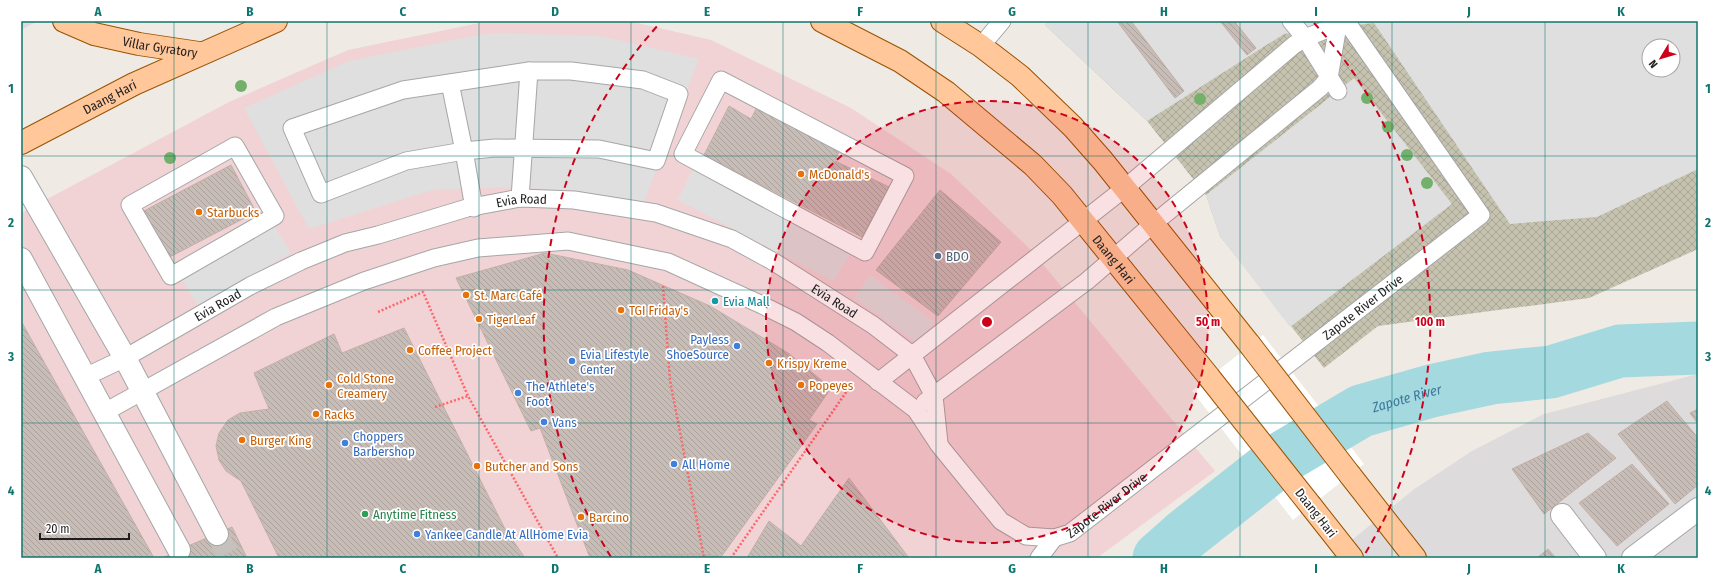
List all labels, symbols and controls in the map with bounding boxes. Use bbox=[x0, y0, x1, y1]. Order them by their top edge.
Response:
text: A bbox=[93, 4, 102, 19]
text: B bbox=[246, 4, 254, 19]
text: C bbox=[400, 4, 407, 19]
text: D bbox=[551, 4, 559, 19]
text: E bbox=[704, 4, 710, 19]
text: F bbox=[857, 4, 863, 19]
text: G bbox=[1008, 4, 1016, 19]
text: H bbox=[1160, 4, 1168, 19]
text: I bbox=[1314, 4, 1318, 19]
text: J bbox=[1466, 4, 1471, 19]
text: K bbox=[1617, 4, 1625, 19]
street label: Villar Gyratory bbox=[121, 33, 199, 60]
north arrow bbox=[1641, 38, 1681, 78]
text: N bbox=[1646, 57, 1661, 70]
street label: Daang Hari bbox=[80, 76, 139, 117]
text: 1 bbox=[8, 81, 14, 96]
text: 1 bbox=[1705, 81, 1711, 96]
place label: McDonald's bbox=[809, 167, 870, 182]
marker: McDonald's bbox=[796, 169, 806, 179]
street label: Evia Road bbox=[495, 191, 547, 210]
place label: Starbucks bbox=[207, 205, 260, 220]
marker: Starbucks bbox=[194, 207, 204, 217]
text: 2 bbox=[7, 215, 14, 230]
text: 2 bbox=[1704, 215, 1711, 230]
street label: Daang Hari bbox=[1090, 232, 1138, 287]
place label: BDO bbox=[946, 249, 969, 264]
marker: BDO bbox=[933, 251, 943, 261]
street label: Zapote River Drive bbox=[1319, 271, 1406, 342]
street label: Evia Road bbox=[809, 281, 860, 321]
street label: Evia Road bbox=[191, 285, 243, 324]
place label: St. Marc Café bbox=[474, 288, 542, 303]
marker: St. Marc Café bbox=[461, 290, 471, 300]
place label: Evia Mall bbox=[723, 294, 770, 309]
marker: Evia Mall bbox=[710, 296, 720, 306]
place label: TGI Friday's bbox=[629, 303, 689, 318]
marker: TGI Friday's bbox=[616, 305, 626, 315]
place label: TigerLeaf bbox=[487, 312, 536, 327]
marker: TigerLeaf bbox=[474, 314, 484, 324]
centre of rings bbox=[980, 315, 994, 329]
text: 50 m bbox=[1196, 315, 1220, 329]
text: 100 m bbox=[1415, 315, 1445, 329]
place label: Payless ShoeSource bbox=[666, 332, 729, 362]
marker: Payless ShoeSource bbox=[732, 341, 742, 351]
place label: Coffee Project bbox=[418, 343, 493, 358]
marker: Coffee Project bbox=[405, 345, 415, 355]
place label: Evia Lifestyle Center bbox=[580, 347, 649, 377]
text: 3 bbox=[7, 349, 14, 364]
text: 3 bbox=[1704, 349, 1711, 364]
marker: Evia Lifestyle Center bbox=[567, 356, 577, 366]
place label: Krispy Kreme bbox=[777, 356, 847, 371]
marker: Krispy Kreme bbox=[764, 358, 774, 368]
place label: Cold Stone Creamery bbox=[337, 371, 394, 401]
place label: Popeyes bbox=[809, 378, 854, 393]
place label: The Athlete's Foot bbox=[526, 379, 595, 409]
marker: Cold Stone Creamery bbox=[324, 380, 334, 390]
marker: Popeyes bbox=[796, 380, 806, 390]
water label: Zapote River bbox=[1369, 380, 1444, 416]
marker: The Athlete's Foot bbox=[513, 388, 523, 398]
place label: Racks bbox=[324, 407, 355, 422]
marker: Racks bbox=[311, 409, 321, 419]
place label: Vans bbox=[552, 415, 577, 430]
marker: Vans bbox=[539, 417, 549, 427]
place label: Choppers Barbershop bbox=[353, 429, 415, 459]
place label: Burger King bbox=[250, 433, 312, 448]
marker: Burger King bbox=[237, 435, 247, 445]
marker: Choppers Barbershop bbox=[340, 438, 350, 448]
place label: All Home bbox=[682, 457, 730, 472]
place label: Butcher and Sons bbox=[485, 459, 579, 474]
marker: All Home bbox=[669, 459, 679, 469]
marker: Butcher and Sons bbox=[472, 461, 482, 471]
street label: Zapote River Drive bbox=[1063, 469, 1149, 541]
text: 4 bbox=[8, 483, 15, 498]
text: 4 bbox=[1705, 483, 1712, 498]
street label: Daang Hari bbox=[1292, 485, 1340, 541]
place label: Anytime Fitness bbox=[373, 507, 457, 522]
marker: Anytime Fitness bbox=[360, 509, 370, 519]
place label: Barcino bbox=[589, 510, 629, 525]
marker: Barcino bbox=[576, 512, 586, 522]
scale bar bbox=[40, 515, 129, 541]
text: 20 m bbox=[46, 522, 70, 536]
place label: Yankee Candle At AllHome Evia bbox=[425, 527, 588, 542]
marker: Yankee Candle At AllHome Evia bbox=[412, 529, 422, 539]
text: A bbox=[93, 561, 102, 576]
text: B bbox=[246, 561, 254, 576]
text: C bbox=[400, 561, 407, 576]
text: D bbox=[551, 561, 559, 576]
text: E bbox=[704, 561, 710, 576]
text: F bbox=[857, 561, 863, 576]
text: G bbox=[1008, 561, 1016, 576]
text: H bbox=[1160, 561, 1168, 576]
text: I bbox=[1314, 561, 1318, 576]
text: J bbox=[1466, 561, 1471, 576]
text: K bbox=[1617, 561, 1625, 576]

